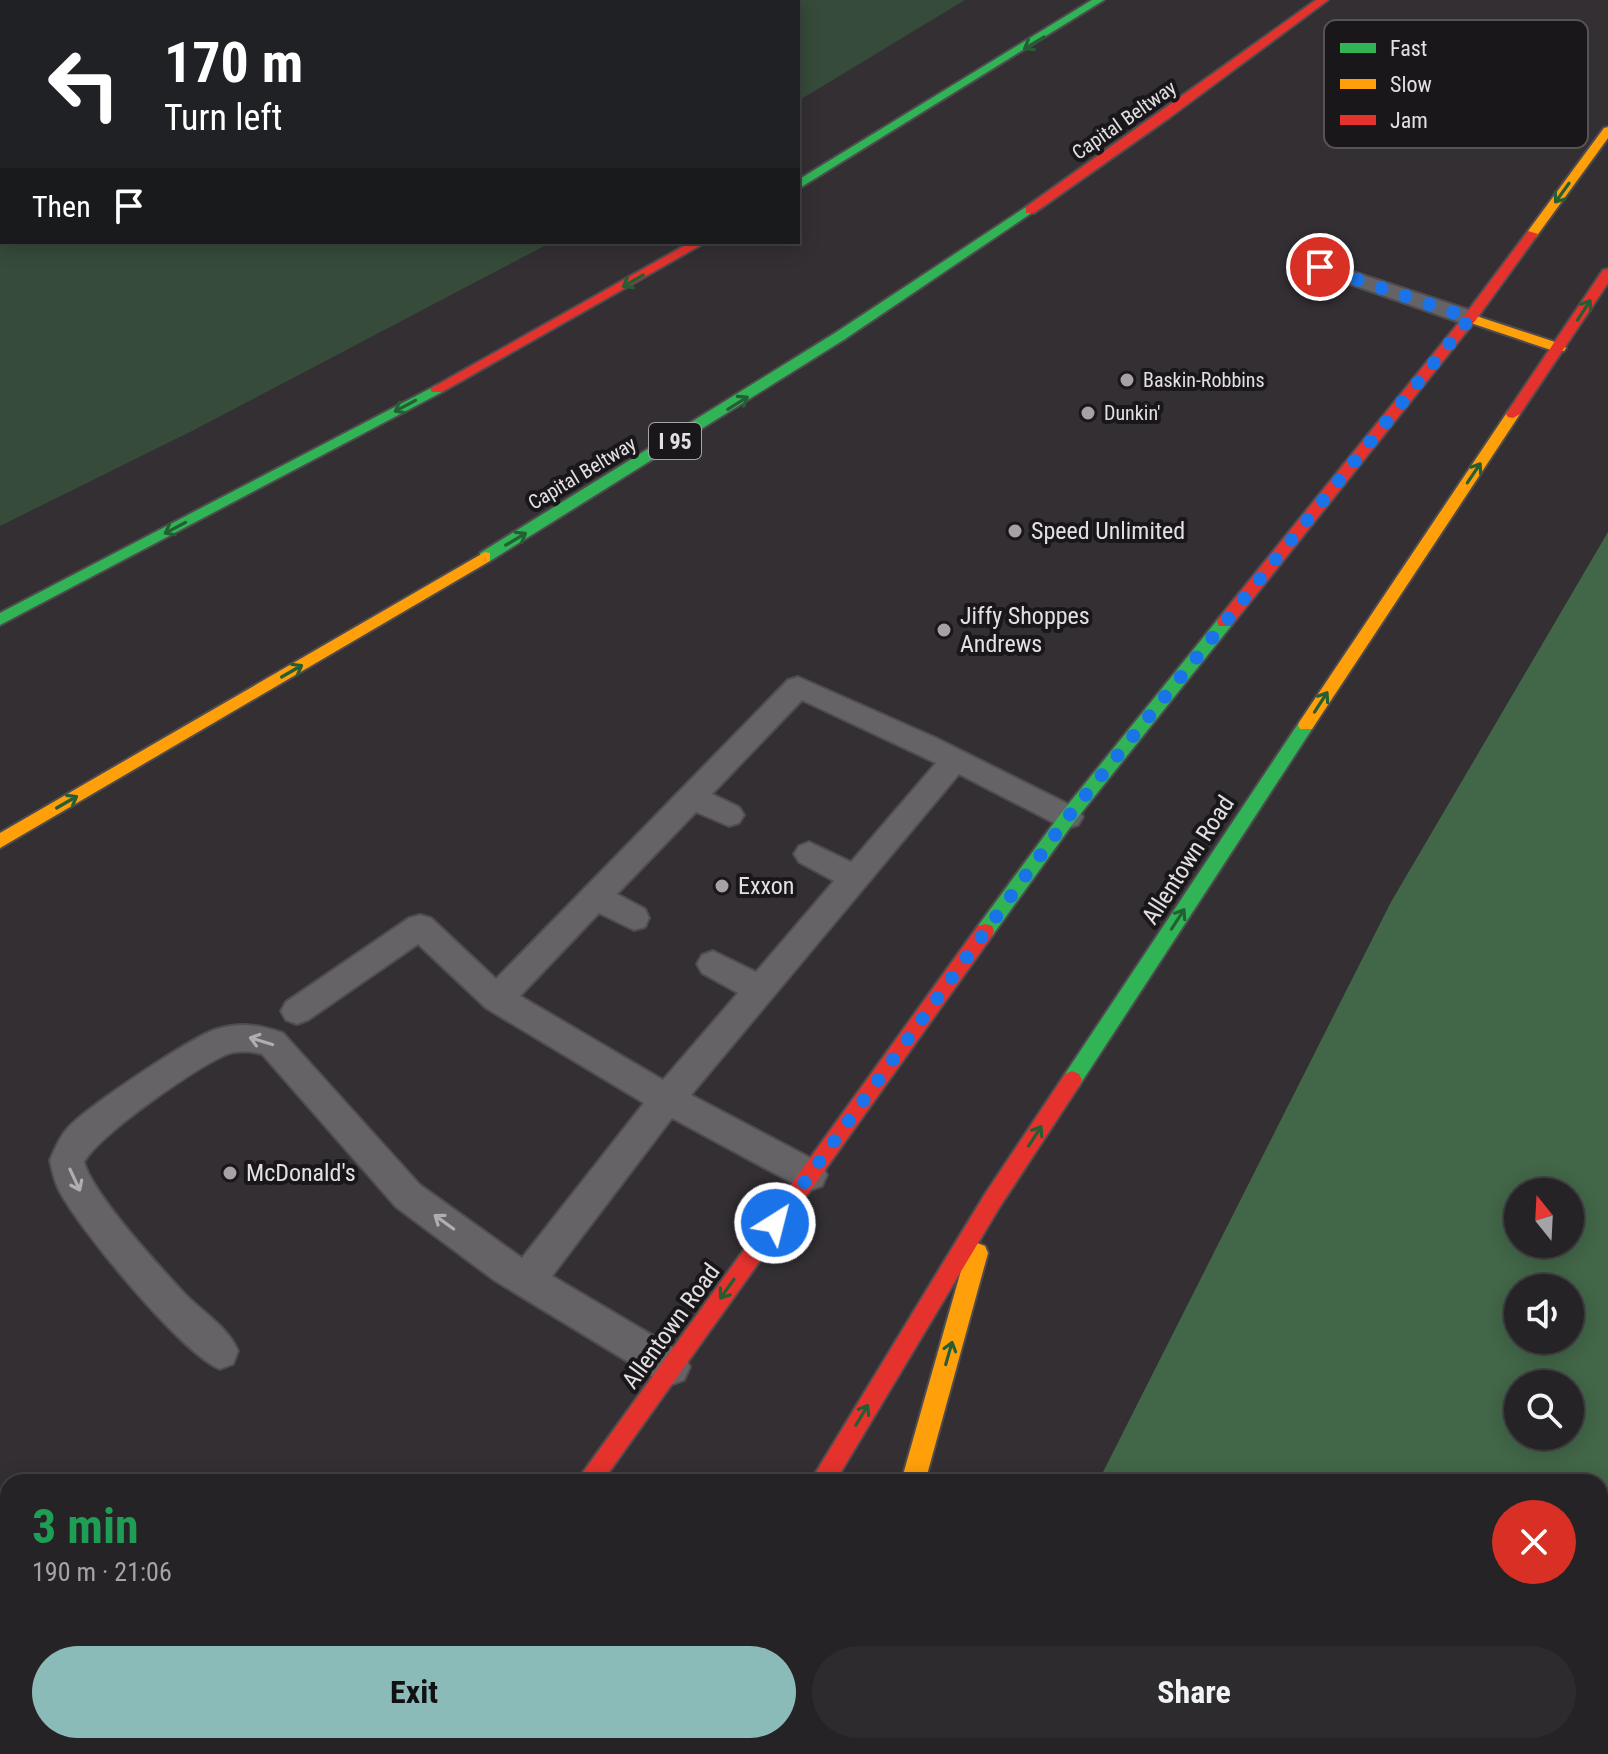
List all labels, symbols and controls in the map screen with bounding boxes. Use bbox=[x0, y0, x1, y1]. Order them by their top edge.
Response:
legend bbox=[1324, 20, 1588, 148]
text: 170 m bbox=[164, 30, 303, 96]
icon: left bbox=[32, 32, 136, 136]
one-way arrow bbox=[1023, 35, 1046, 51]
text: Fast bbox=[1390, 36, 1427, 61]
text: Slow bbox=[1390, 72, 1432, 97]
street label: Capital Beltway bbox=[1067, 75, 1181, 165]
text: Turn left bbox=[164, 97, 282, 139]
text: Jam bbox=[1390, 108, 1428, 133]
one-way arrow bbox=[1554, 182, 1571, 203]
icon: arrive bbox=[107, 184, 151, 228]
text: Then bbox=[32, 189, 91, 224]
pin bbox=[1286, 233, 1354, 301]
icon: arrive bbox=[1298, 245, 1342, 289]
one-way arrow bbox=[622, 273, 645, 289]
one-way arrow bbox=[1575, 300, 1592, 322]
place label: Baskin-Robbins bbox=[1143, 368, 1265, 392]
marker: Baskin-Robbins bbox=[1118, 371, 1136, 389]
one-way arrow bbox=[726, 394, 748, 411]
one-way arrow bbox=[394, 399, 417, 415]
place label: Dunkin' bbox=[1104, 401, 1161, 425]
marker: Dunkin' bbox=[1079, 404, 1097, 422]
road number: I 95 bbox=[649, 423, 701, 459]
street label: Capital Beltway bbox=[524, 431, 640, 515]
one-way arrow bbox=[1466, 462, 1482, 484]
place label: Speed Unlimited bbox=[1031, 517, 1185, 545]
one-way arrow bbox=[164, 521, 188, 537]
marker: Speed Unlimited bbox=[1006, 522, 1024, 540]
one-way arrow bbox=[504, 530, 527, 546]
place label: Jiffy Shoppes Andrews bbox=[960, 602, 1090, 658]
marker: Jiffy Shoppes Andrews bbox=[935, 621, 953, 639]
one-way arrow bbox=[280, 663, 303, 679]
one-way arrow bbox=[1313, 691, 1329, 713]
street label: Allentown Road bbox=[1136, 790, 1240, 930]
one-way arrow bbox=[55, 794, 79, 809]
place label: Exxon bbox=[738, 872, 794, 900]
marker: Exxon bbox=[713, 877, 731, 895]
one-way arrow bbox=[1170, 908, 1186, 931]
one-way arrow bbox=[249, 1033, 274, 1047]
one-way arrow bbox=[1027, 1125, 1043, 1148]
place label: McDonald's bbox=[246, 1159, 356, 1187]
marker: McDonald's bbox=[221, 1164, 239, 1182]
one-way arrow bbox=[68, 1168, 83, 1192]
north arrow bbox=[1504, 1178, 1584, 1258]
map controls bbox=[1504, 1178, 1584, 1450]
position arrow bbox=[733, 1181, 817, 1265]
one-way arrow bbox=[434, 1214, 455, 1231]
street label: Allentown Road bbox=[616, 1258, 726, 1394]
button: sound bbox=[1504, 1274, 1584, 1354]
one-way arrow bbox=[719, 1278, 736, 1300]
one-way arrow bbox=[942, 1340, 957, 1366]
button: search bbox=[1504, 1370, 1584, 1450]
one-way arrow bbox=[855, 1404, 871, 1427]
text: 3 min bbox=[32, 1498, 139, 1555]
button: close bbox=[1492, 1500, 1576, 1584]
text: 190 m · 21:06 bbox=[32, 1557, 172, 1587]
button: Exit bbox=[32, 1646, 796, 1738]
button: Share bbox=[812, 1646, 1576, 1738]

